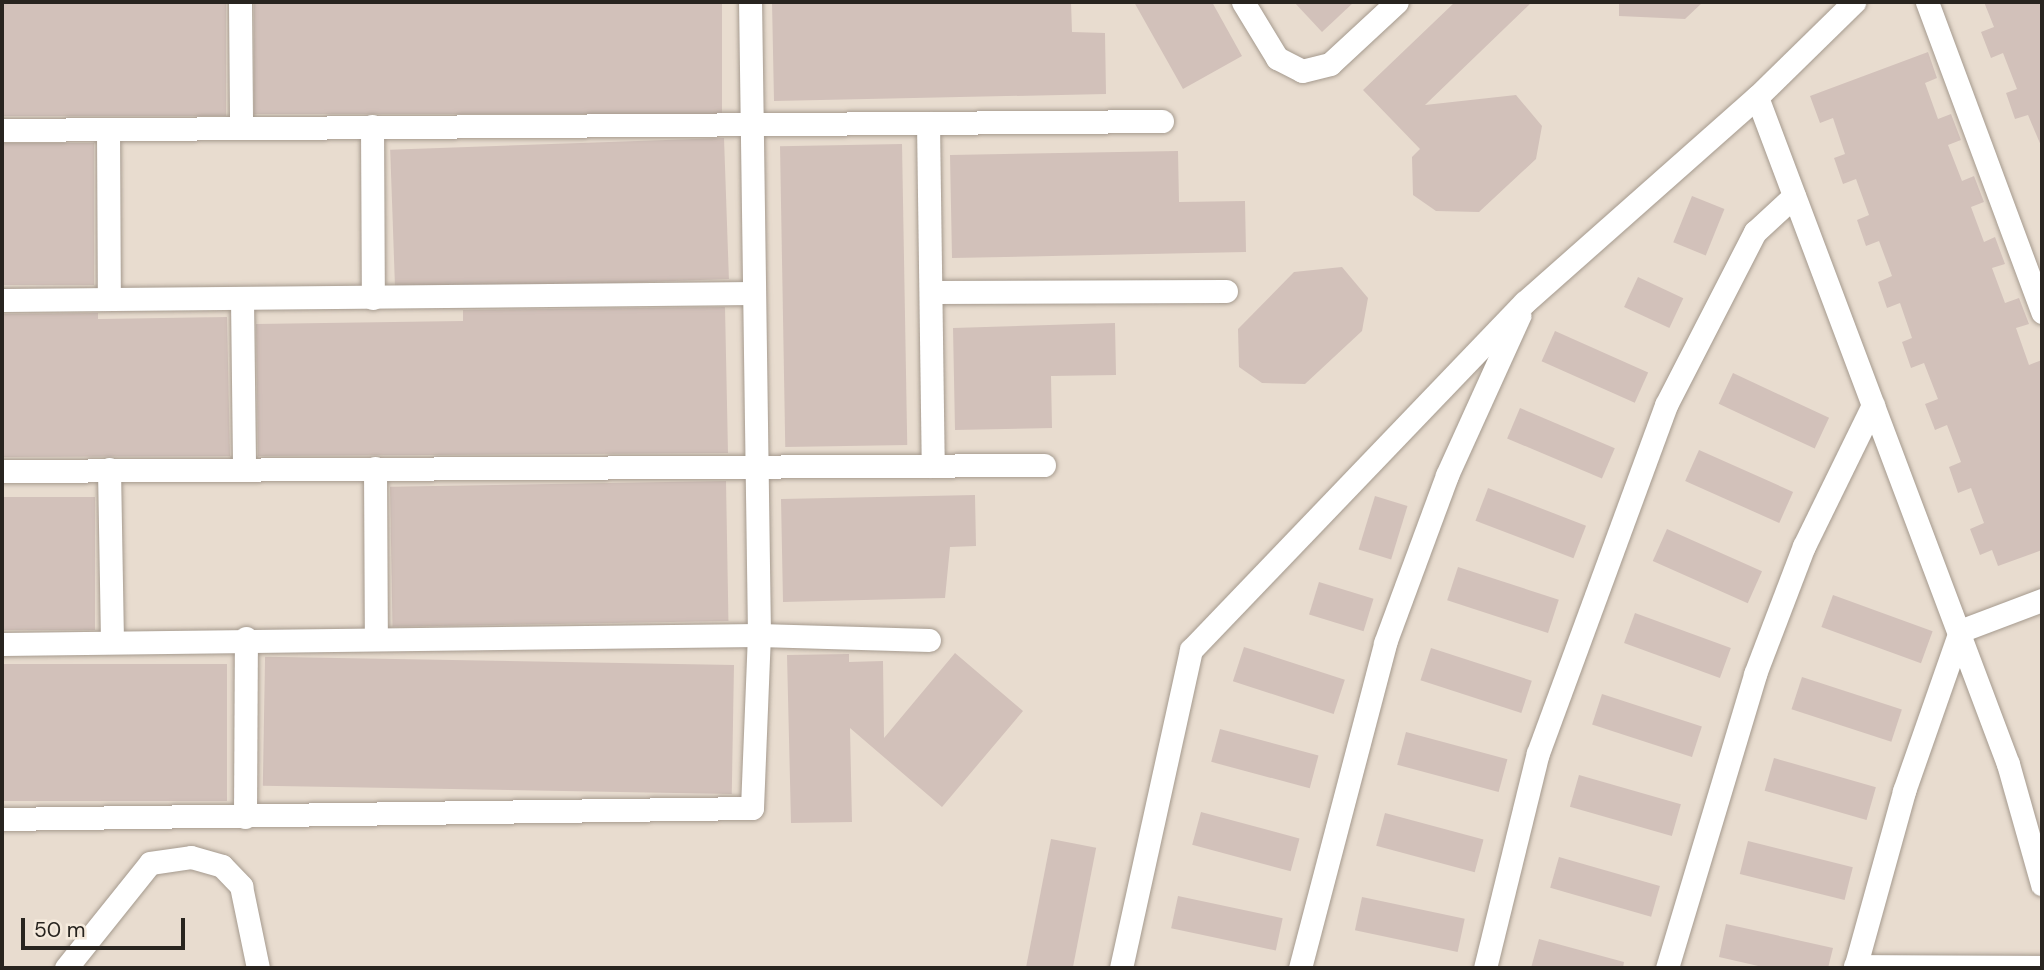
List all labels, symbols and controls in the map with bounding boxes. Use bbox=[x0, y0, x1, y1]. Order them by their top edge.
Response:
scale bar bbox=[24, 904, 189, 948]
text: 50 m bbox=[34, 916, 85, 944]

